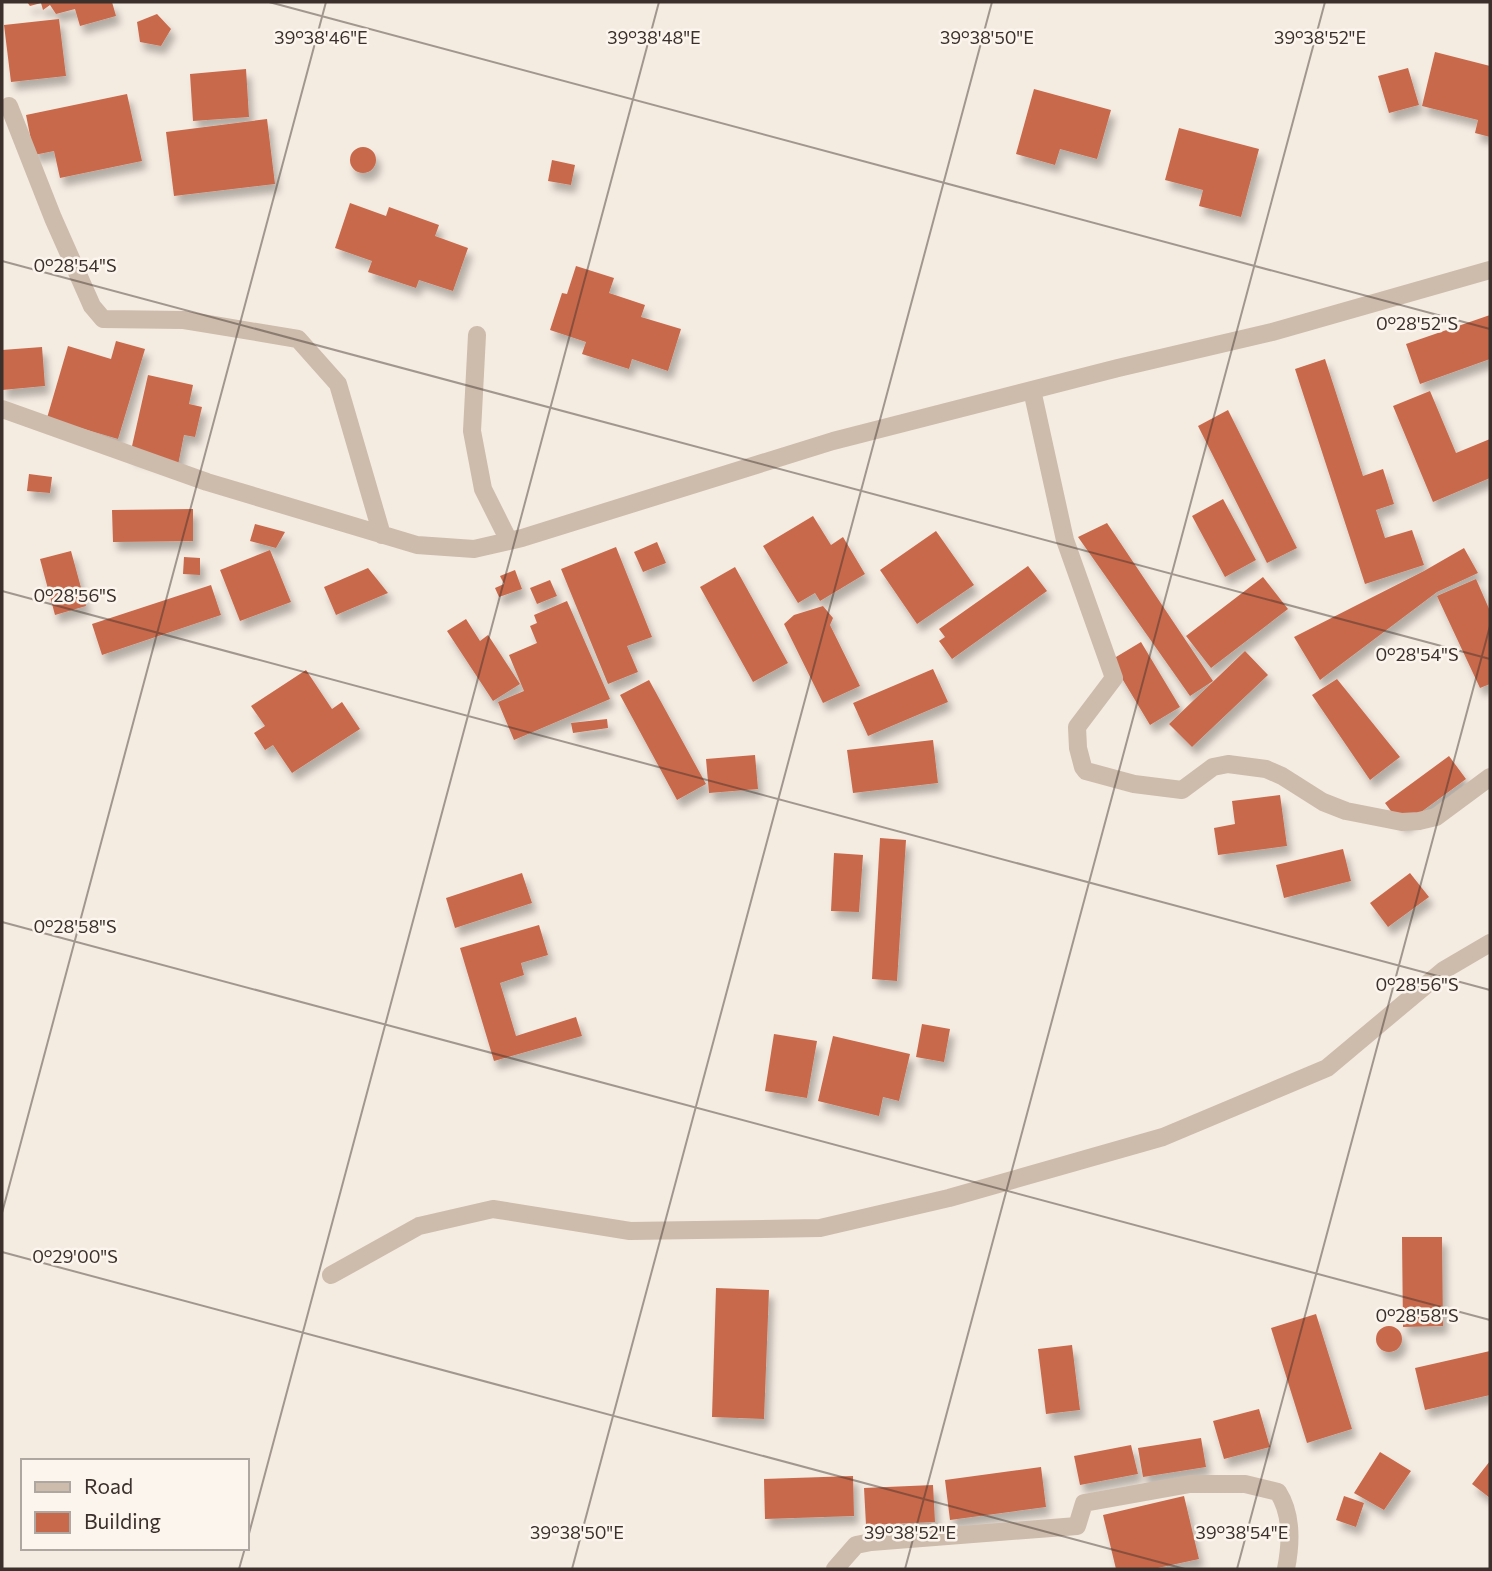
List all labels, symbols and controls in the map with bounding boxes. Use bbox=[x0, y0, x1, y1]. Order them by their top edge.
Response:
text: 39°38'46"E bbox=[274, 26, 368, 48]
text: 39°38'48"E bbox=[607, 26, 701, 48]
text: 39°38'50"E bbox=[940, 26, 1034, 48]
text: 39°38'52"E bbox=[1274, 26, 1366, 48]
text: 0°28'54"S bbox=[33, 254, 117, 276]
text: 0°28'52"S bbox=[1376, 312, 1458, 334]
text: 0°28'56"S bbox=[33, 584, 117, 606]
text: 0°28'54"S bbox=[1375, 643, 1459, 665]
text: 0°28'58"S bbox=[33, 915, 117, 937]
text: 0°28'56"S bbox=[1375, 973, 1459, 995]
text: 0°29'00"S bbox=[32, 1245, 118, 1267]
text: 0°28'58"S bbox=[1375, 1304, 1459, 1326]
legend bbox=[21, 1459, 248, 1550]
text: Road bbox=[84, 1473, 133, 1498]
text: Building bbox=[84, 1508, 161, 1533]
text: 39°38'50"E bbox=[530, 1521, 624, 1543]
text: 39°38'52"E bbox=[864, 1521, 956, 1543]
text: 39°38'54"E bbox=[1196, 1521, 1288, 1543]

